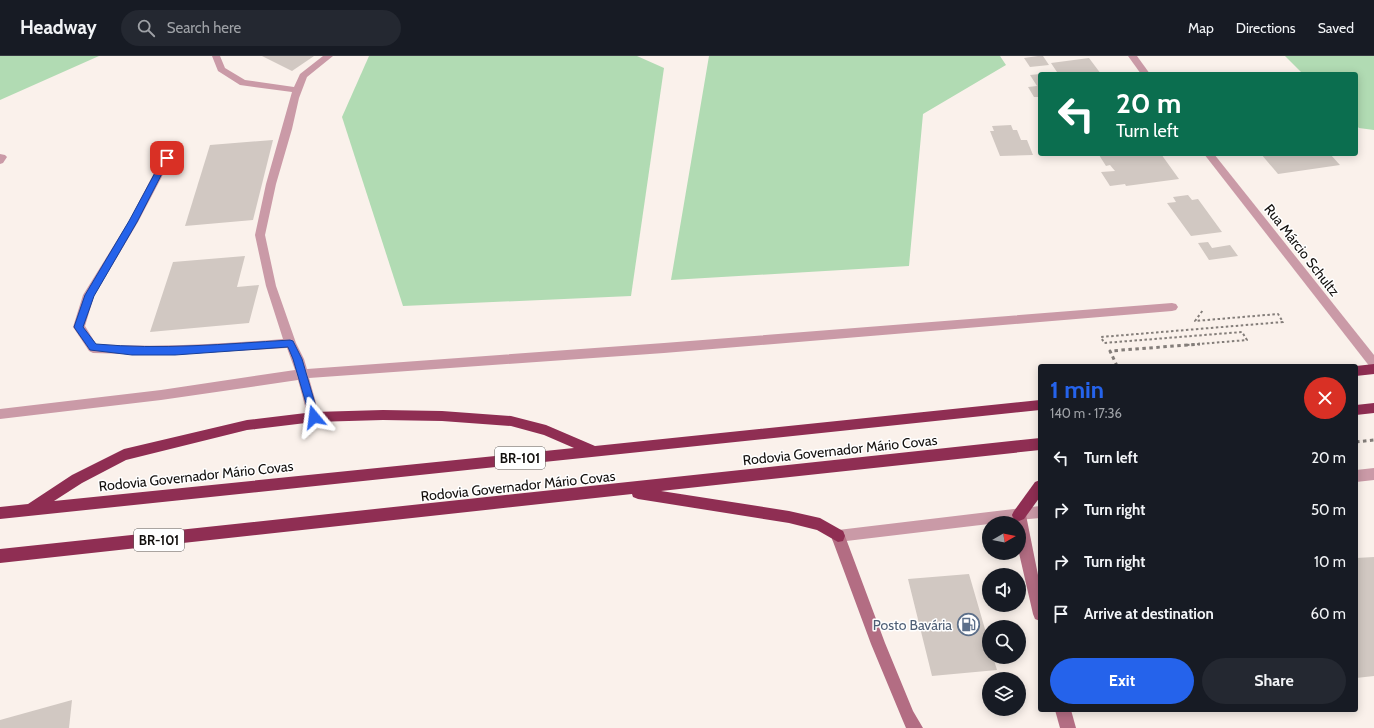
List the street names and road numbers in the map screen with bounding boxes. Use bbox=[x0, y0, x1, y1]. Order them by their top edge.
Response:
street label: Rua Márcio Schultz bbox=[1260, 200, 1344, 300]
street label: Rodovia Governador Mário Covas bbox=[742, 431, 938, 469]
road number: BR-101 bbox=[495, 447, 545, 469]
street label: Rodovia Governador Mário Covas bbox=[98, 457, 294, 495]
street label: Rodovia Governador Mário Covas bbox=[420, 467, 616, 505]
road number: BR-101 bbox=[134, 529, 184, 551]

